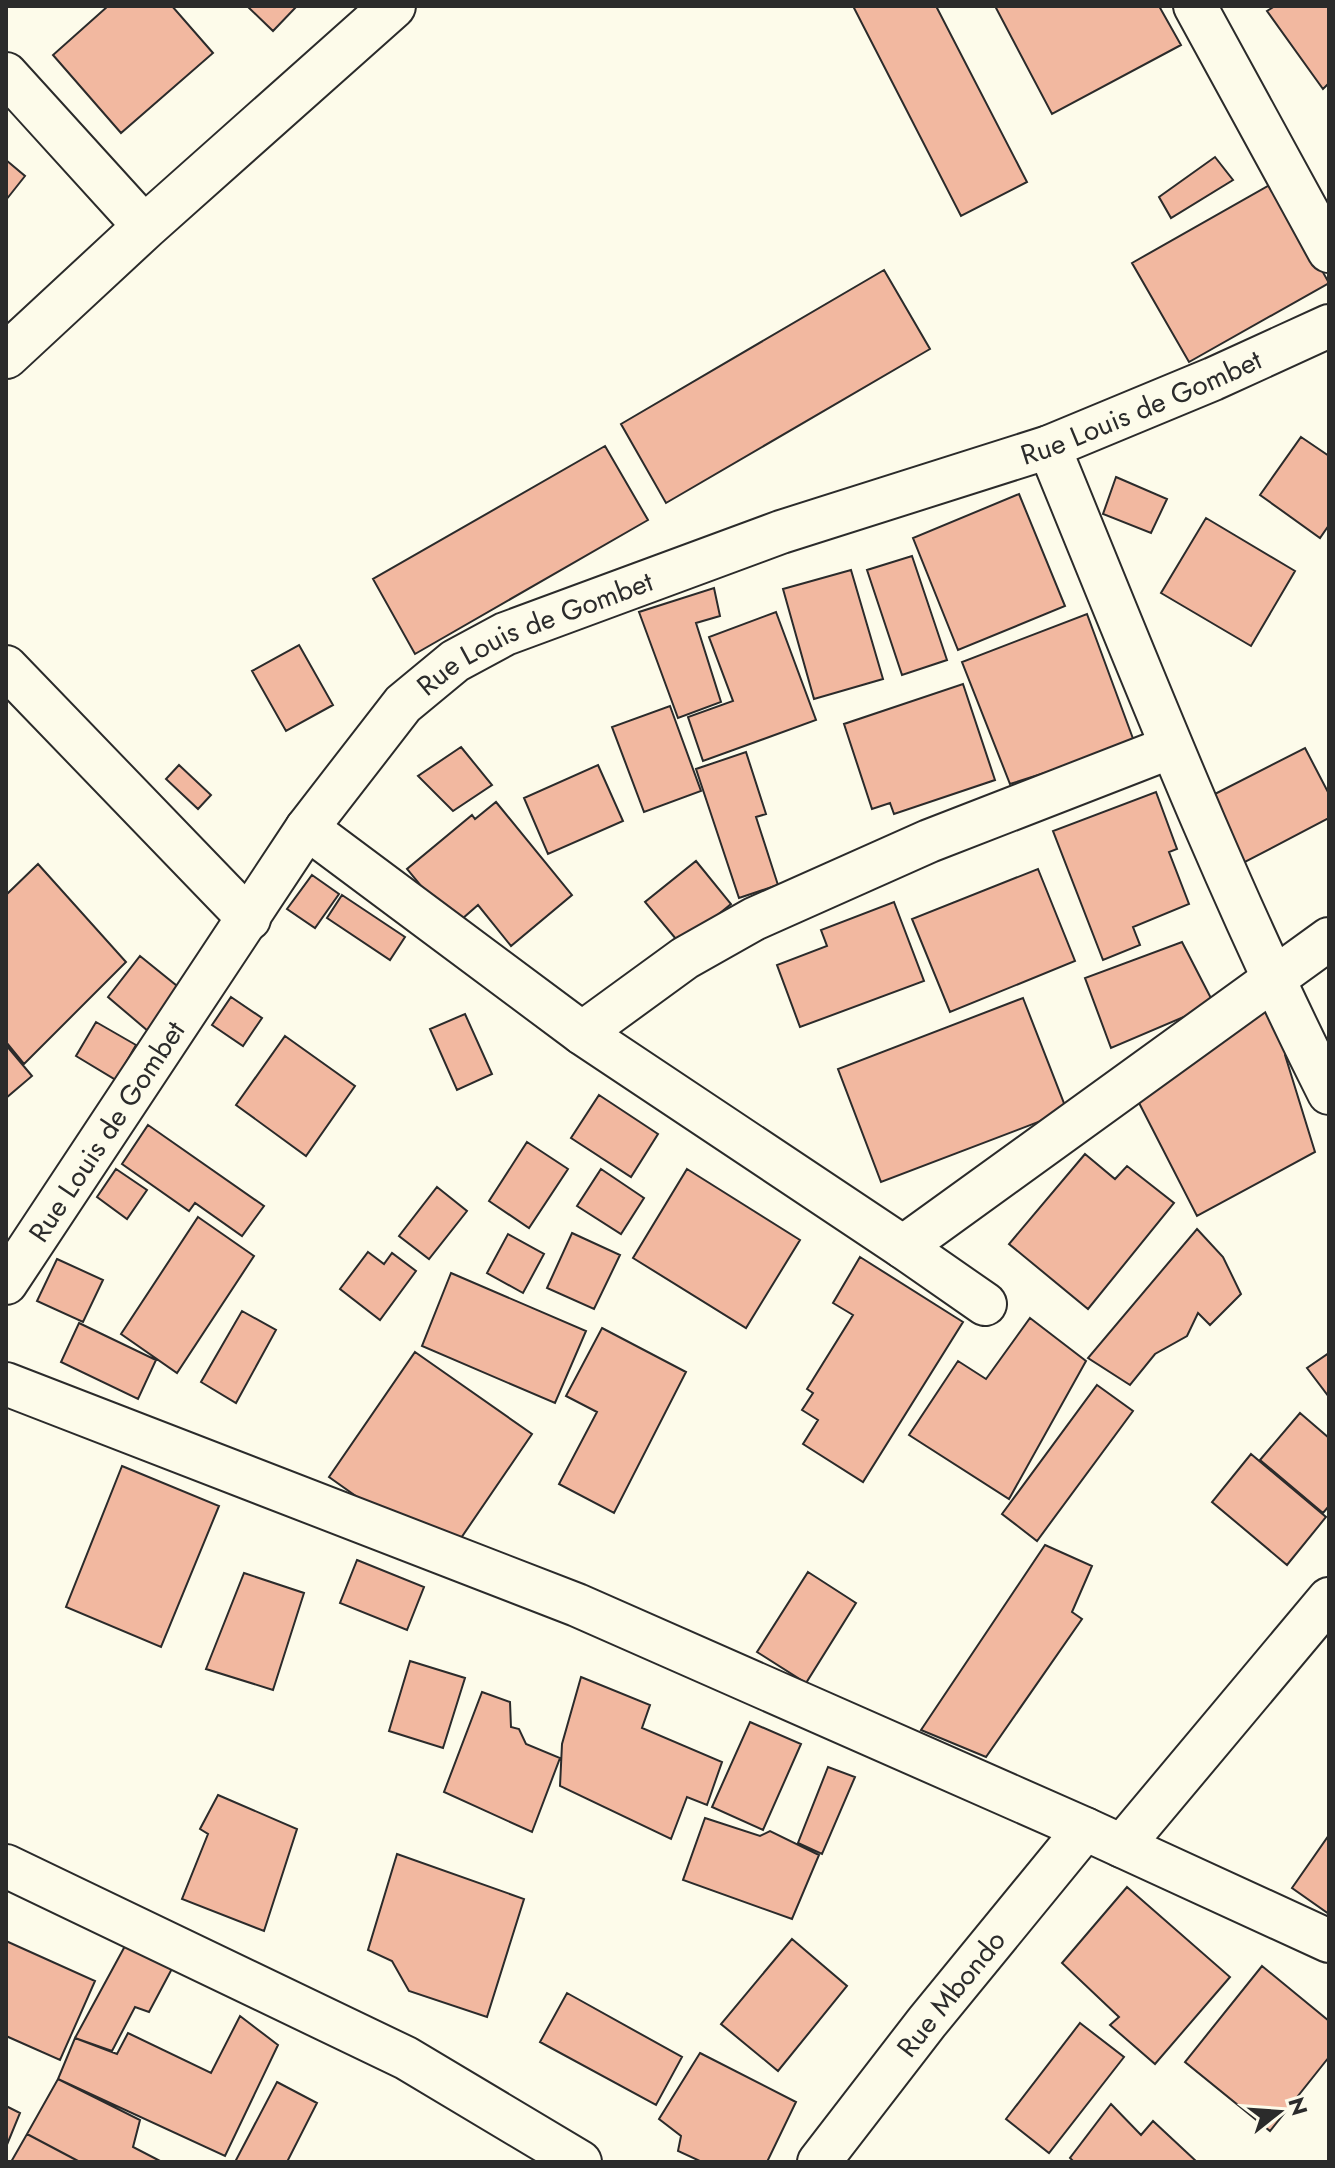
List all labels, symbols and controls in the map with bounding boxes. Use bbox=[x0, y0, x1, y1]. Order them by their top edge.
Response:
street label: Rue Louis de Gombet bbox=[1015, 339, 1269, 476]
street label: Rue Louis de Gombet bbox=[408, 561, 659, 706]
street label: Rue Louis de Gombet bbox=[19, 1013, 195, 1250]
street label: Rue Mbondo bbox=[887, 1921, 1015, 2066]
north arrow bbox=[1239, 2072, 1319, 2152]
text: N bbox=[1280, 2093, 1316, 2119]

